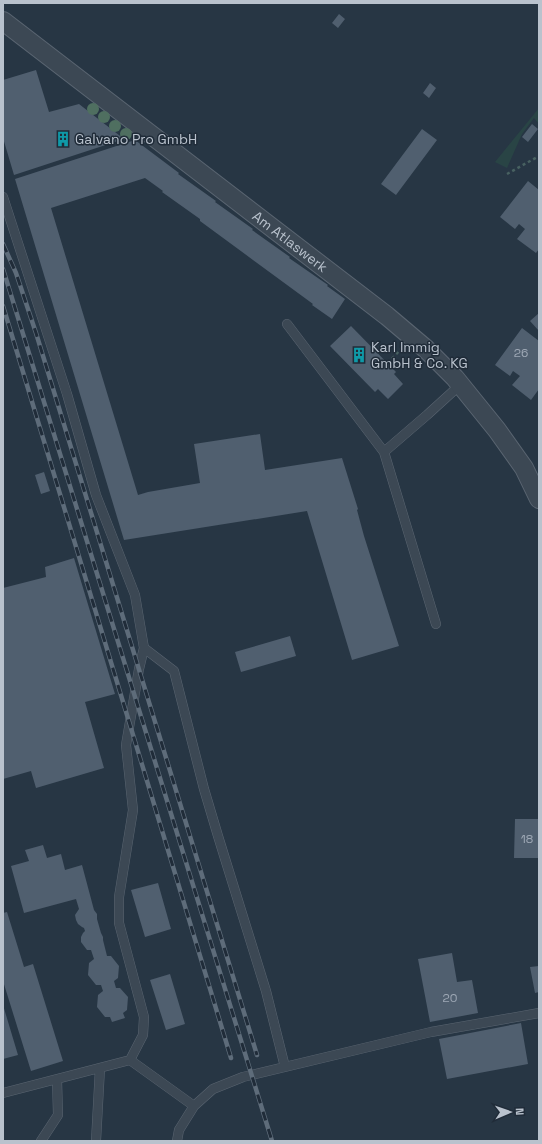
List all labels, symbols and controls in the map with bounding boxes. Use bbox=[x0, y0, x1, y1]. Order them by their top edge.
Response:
building icon: Galvano Pro GmbH bbox=[54, 130, 72, 148]
place label: Galvano Pro GmbH bbox=[75, 130, 197, 148]
street label: Am Atlaswerk bbox=[249, 207, 332, 276]
place label: Karl Immig GmbH & Co. KG bbox=[371, 338, 468, 372]
house number: 26 bbox=[514, 345, 528, 361]
building icon: Karl Immig GmbH & Co. KG bbox=[350, 346, 368, 364]
house number: 18 bbox=[521, 831, 533, 847]
house number: 20 bbox=[443, 990, 457, 1006]
north arrow bbox=[490, 1092, 530, 1132]
text: N bbox=[513, 1108, 527, 1116]

